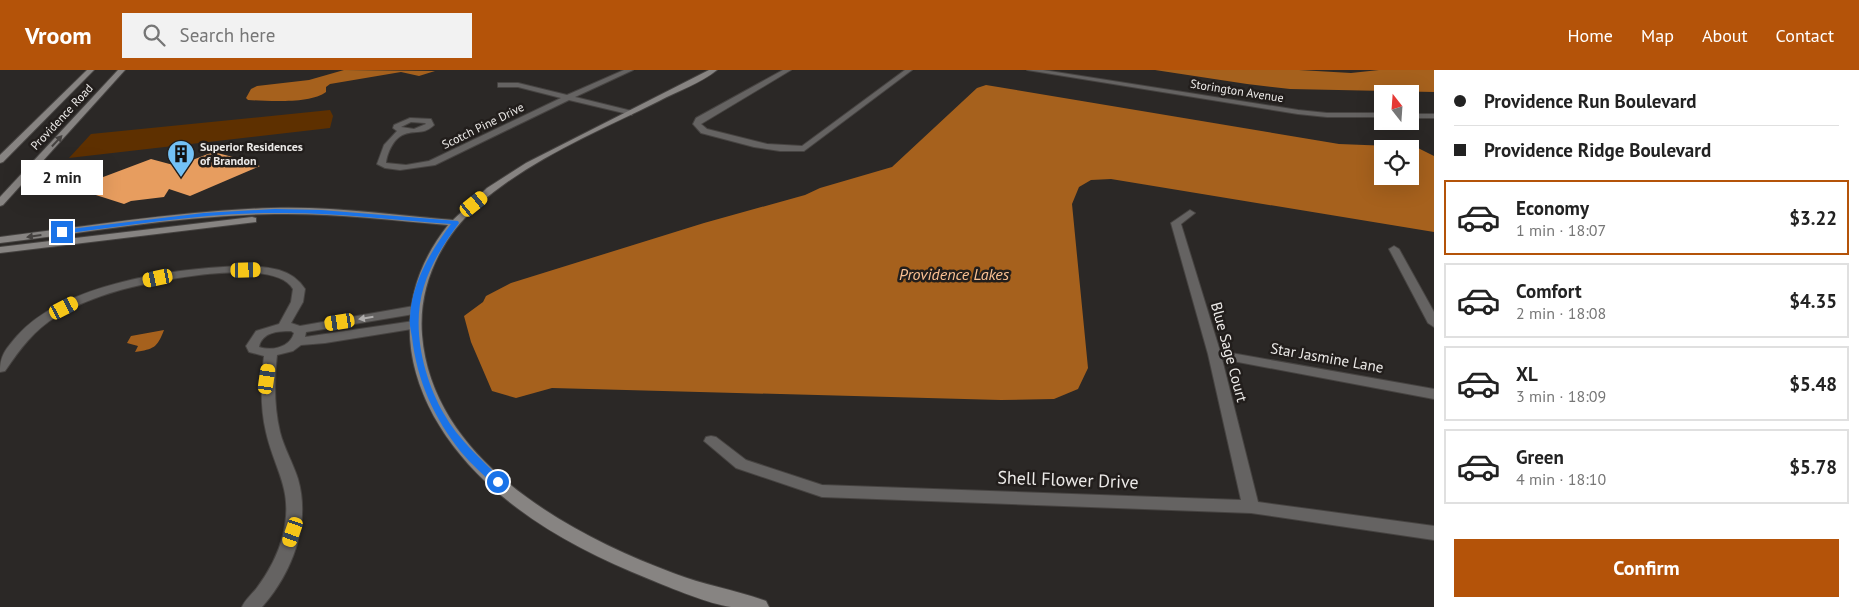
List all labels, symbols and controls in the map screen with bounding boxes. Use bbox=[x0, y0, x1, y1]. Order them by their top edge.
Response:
search box bbox=[122, 13, 472, 58]
text: Vroom bbox=[25, 20, 92, 51]
icon: search bbox=[140, 21, 168, 49]
text: Search here bbox=[180, 23, 275, 47]
text: Home bbox=[1567, 24, 1613, 47]
text: Map bbox=[1641, 24, 1674, 47]
text: About bbox=[1702, 24, 1748, 47]
text: Contact bbox=[1776, 24, 1834, 47]
street label: Storington Avenue bbox=[1189, 76, 1285, 105]
street label: Providence Road bbox=[27, 81, 96, 153]
north arrow bbox=[1374, 85, 1419, 130]
map controls bbox=[1374, 85, 1419, 185]
text: Providence Run Boulevard bbox=[1484, 89, 1697, 113]
street label: Scotch Pine Drive bbox=[439, 99, 526, 152]
one-way arrow bbox=[51, 136, 63, 148]
text: Providence Ridge Boulevard bbox=[1484, 138, 1711, 162]
building icon: Superior Residences of Brandon bbox=[166, 139, 196, 178]
place label: Superior Residences of Brandon bbox=[200, 139, 303, 168]
button: locate bbox=[1374, 140, 1419, 185]
callout: 2 min bbox=[21, 160, 103, 194]
text: 2 min bbox=[42, 167, 82, 187]
car bbox=[457, 189, 490, 219]
icon: car bbox=[1456, 195, 1501, 240]
text: Economy bbox=[1516, 196, 1589, 220]
text: $3.22 bbox=[1789, 206, 1837, 230]
text: 1 min · 18:07 bbox=[1516, 220, 1606, 240]
route end bbox=[51, 221, 73, 243]
one-way arrow bbox=[26, 232, 42, 240]
car bbox=[230, 262, 261, 278]
water label: Providence Lakes bbox=[899, 264, 1010, 284]
car bbox=[141, 268, 174, 288]
icon: car bbox=[1456, 278, 1501, 323]
text: Comfort bbox=[1516, 279, 1582, 303]
text: $4.35 bbox=[1789, 289, 1837, 313]
car bbox=[47, 295, 80, 321]
street label: Blue Sage Court bbox=[1207, 300, 1252, 404]
text: 2 min · 18:08 bbox=[1516, 303, 1606, 323]
car bbox=[324, 312, 355, 332]
one-way arrow bbox=[358, 314, 374, 322]
street label: Star Jasmine Lane bbox=[1269, 338, 1385, 377]
icon: car bbox=[1456, 361, 1501, 406]
text: XL bbox=[1516, 362, 1538, 386]
car bbox=[257, 363, 276, 395]
text: $5.48 bbox=[1789, 372, 1837, 396]
text: 3 min · 18:09 bbox=[1516, 386, 1606, 406]
icon: car bbox=[1456, 444, 1501, 489]
text: Green bbox=[1516, 445, 1564, 469]
text: $5.78 bbox=[1789, 455, 1837, 479]
street label: Shell Flower Drive bbox=[997, 466, 1139, 493]
text: 4 min · 18:10 bbox=[1516, 469, 1606, 489]
route start bbox=[487, 471, 509, 493]
car bbox=[281, 515, 304, 549]
button: Confirm bbox=[1454, 539, 1839, 597]

